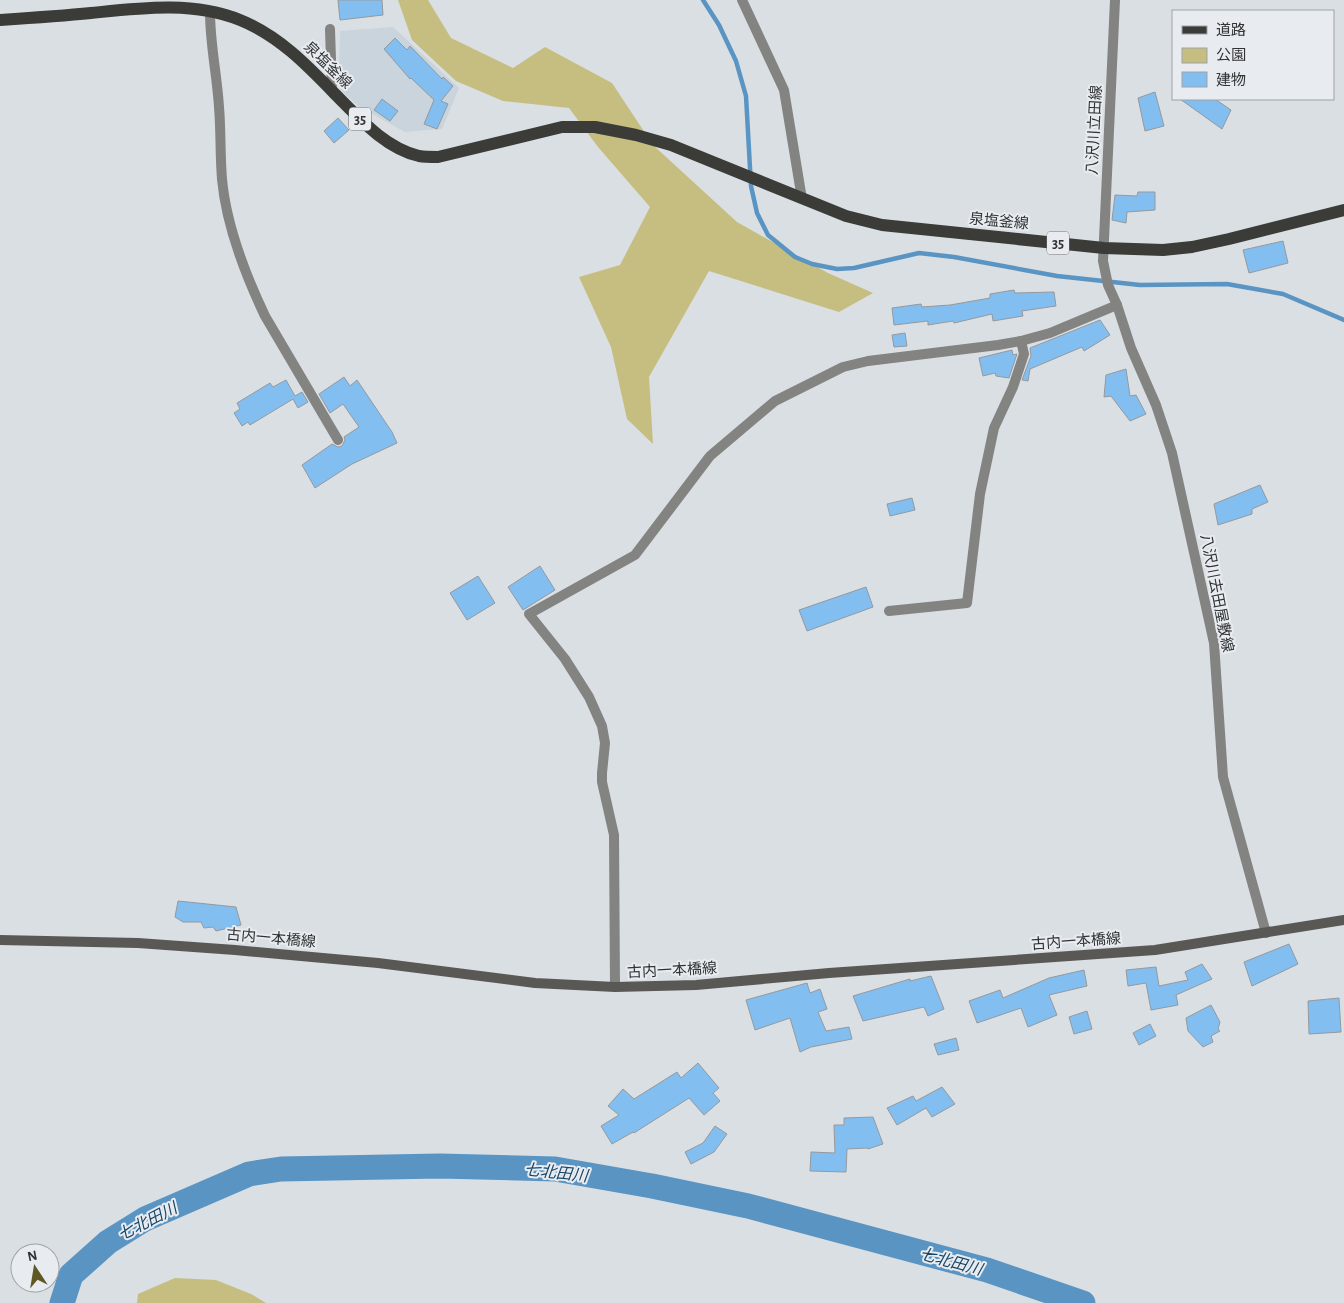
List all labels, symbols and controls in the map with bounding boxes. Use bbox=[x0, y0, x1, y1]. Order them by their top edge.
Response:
legend bbox=[1172, 10, 1334, 100]
text: 道路 bbox=[1216, 22, 1246, 38]
street label: 泉塩釜線 bbox=[301, 38, 356, 92]
text: 公園 bbox=[1216, 47, 1246, 63]
text: 建物 bbox=[1216, 72, 1246, 88]
street label: 八沢川立田線 bbox=[1084, 85, 1104, 175]
road number: 35 bbox=[349, 108, 371, 130]
street label: 泉塩釜線 bbox=[968, 209, 1030, 232]
road number: 35 bbox=[1047, 232, 1069, 254]
street label: 八沢川去田屋敷線 bbox=[1198, 532, 1237, 653]
street label: 古内一本橋線 bbox=[225, 926, 317, 950]
street label: 古内一本橋線 bbox=[1031, 930, 1121, 952]
street label: 古内一本橋線 bbox=[627, 960, 717, 980]
water label: 七北田川 bbox=[523, 1161, 591, 1185]
water label: 七北田川 bbox=[115, 1198, 181, 1244]
north arrow bbox=[10, 1243, 60, 1293]
water label: 七北田川 bbox=[918, 1245, 986, 1278]
text: N bbox=[26, 1248, 39, 1264]

